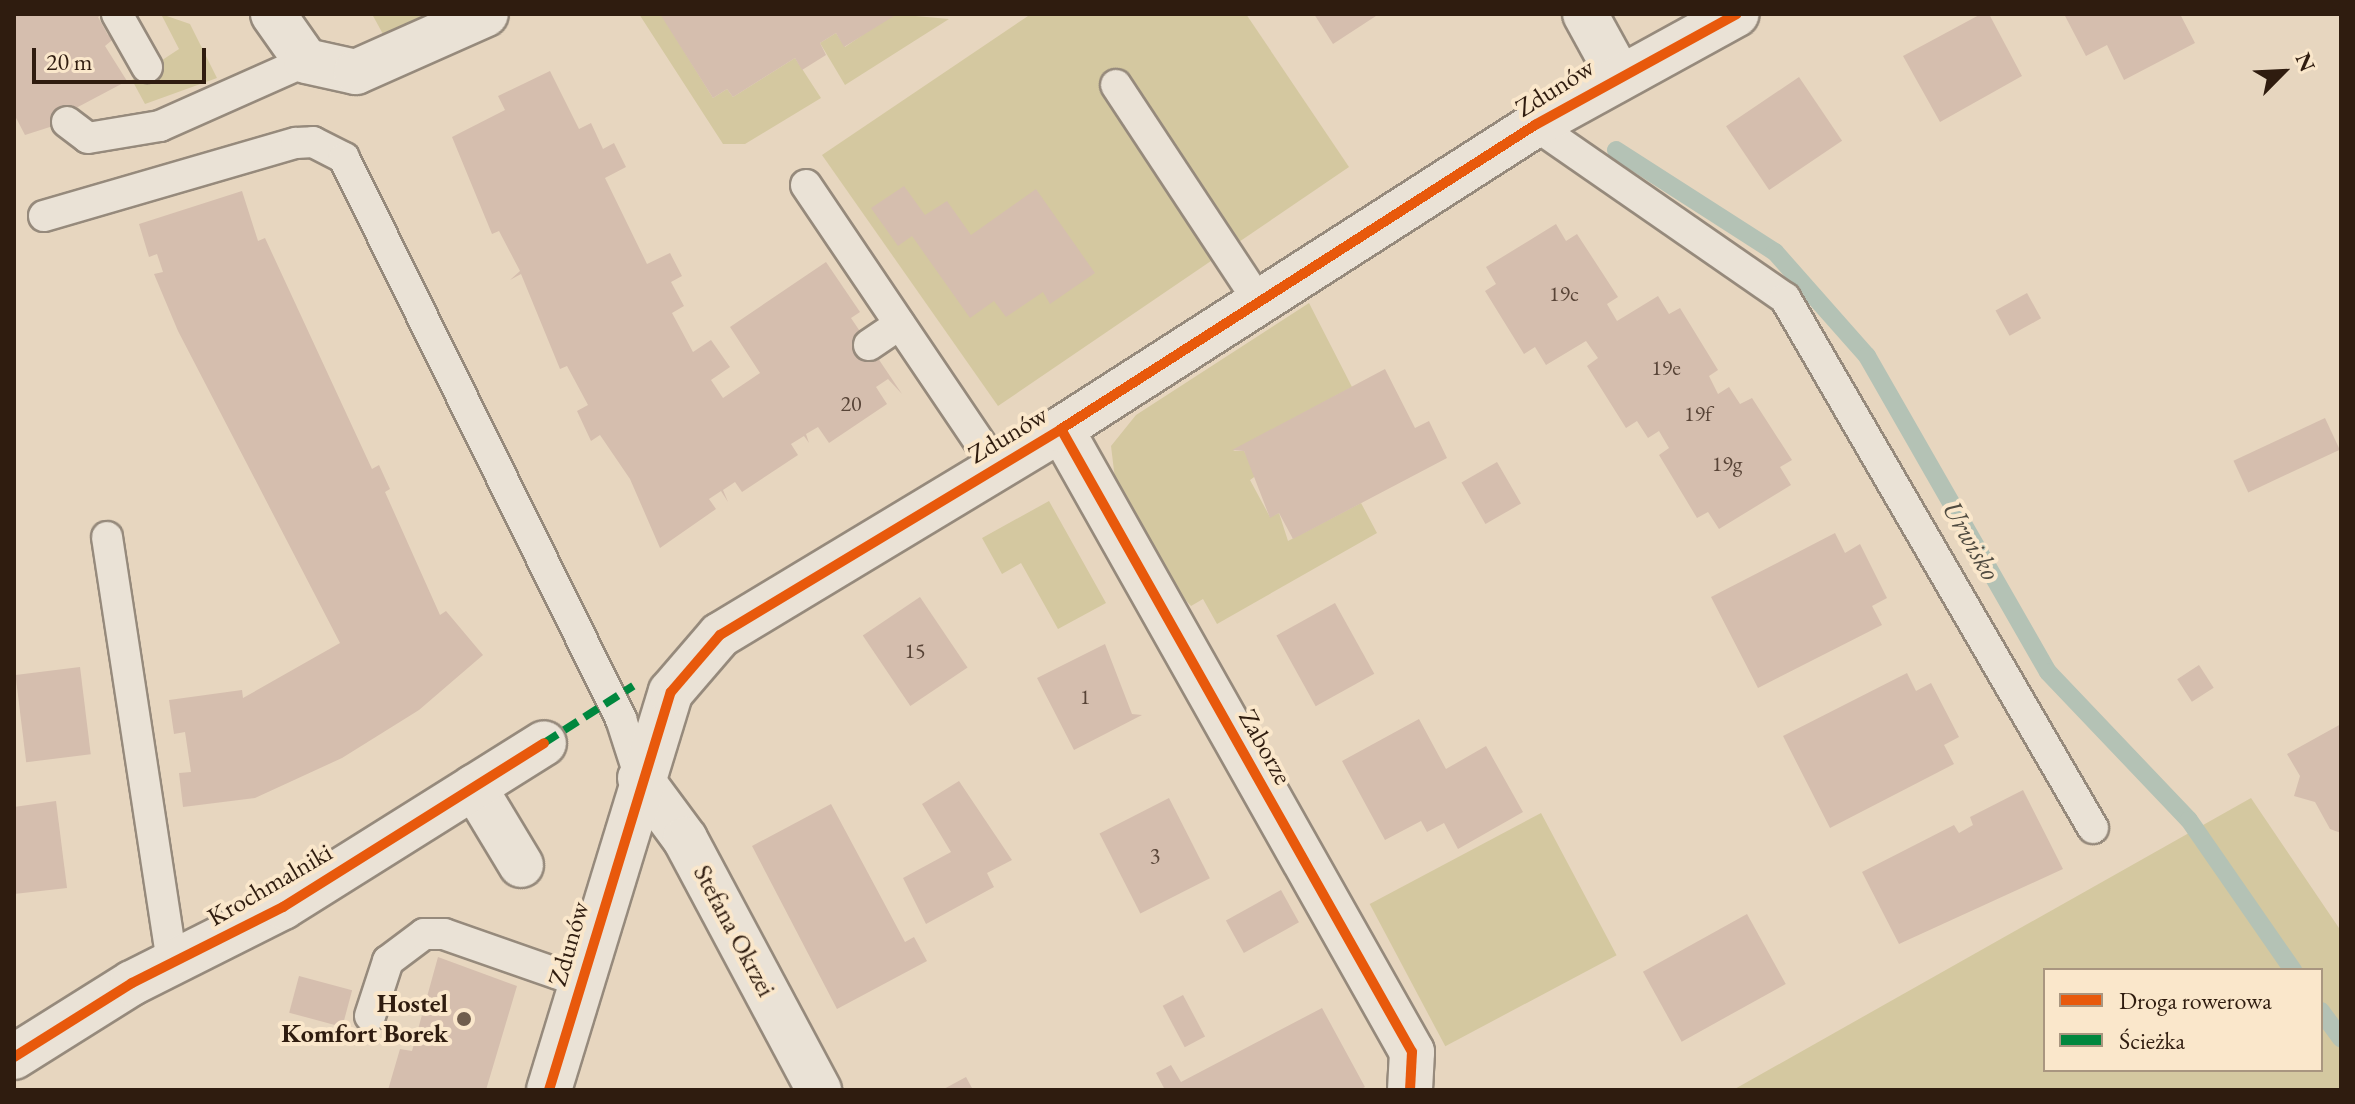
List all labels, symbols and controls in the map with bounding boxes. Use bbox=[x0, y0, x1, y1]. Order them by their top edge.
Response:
scale bar bbox=[36, 32, 210, 82]
north arrow bbox=[2243, 32, 2323, 112]
text: 20 m bbox=[46, 46, 93, 77]
text: N bbox=[2289, 48, 2322, 76]
street label: Zdunów bbox=[1510, 52, 1600, 124]
house number: 19c bbox=[1549, 281, 1579, 307]
house number: 19e bbox=[1651, 355, 1681, 381]
house number: 20 bbox=[840, 391, 862, 417]
street label: Zdunów bbox=[963, 399, 1053, 471]
house number: 19f bbox=[1684, 401, 1712, 427]
house number: 19g bbox=[1712, 451, 1742, 477]
water label: Urwisko bbox=[1936, 494, 2008, 586]
house number: 15 bbox=[904, 638, 926, 664]
house number: 1 bbox=[1080, 684, 1090, 710]
street label: Zaborze bbox=[1232, 704, 1298, 790]
street label: Krochmalniki bbox=[202, 837, 338, 933]
house number: 3 bbox=[1150, 843, 1160, 869]
street label: Stefana Okrzei bbox=[686, 860, 782, 1002]
street label: Zdunów bbox=[542, 898, 596, 990]
legend bbox=[2043, 968, 2323, 1072]
text: Droga rowerowa bbox=[2119, 985, 2272, 1016]
place label: Hostel Komfort Borek bbox=[281, 988, 448, 1050]
marker: Hostel Komfort Borek bbox=[455, 1010, 473, 1028]
text: Ścieżka bbox=[2119, 1025, 2185, 1056]

